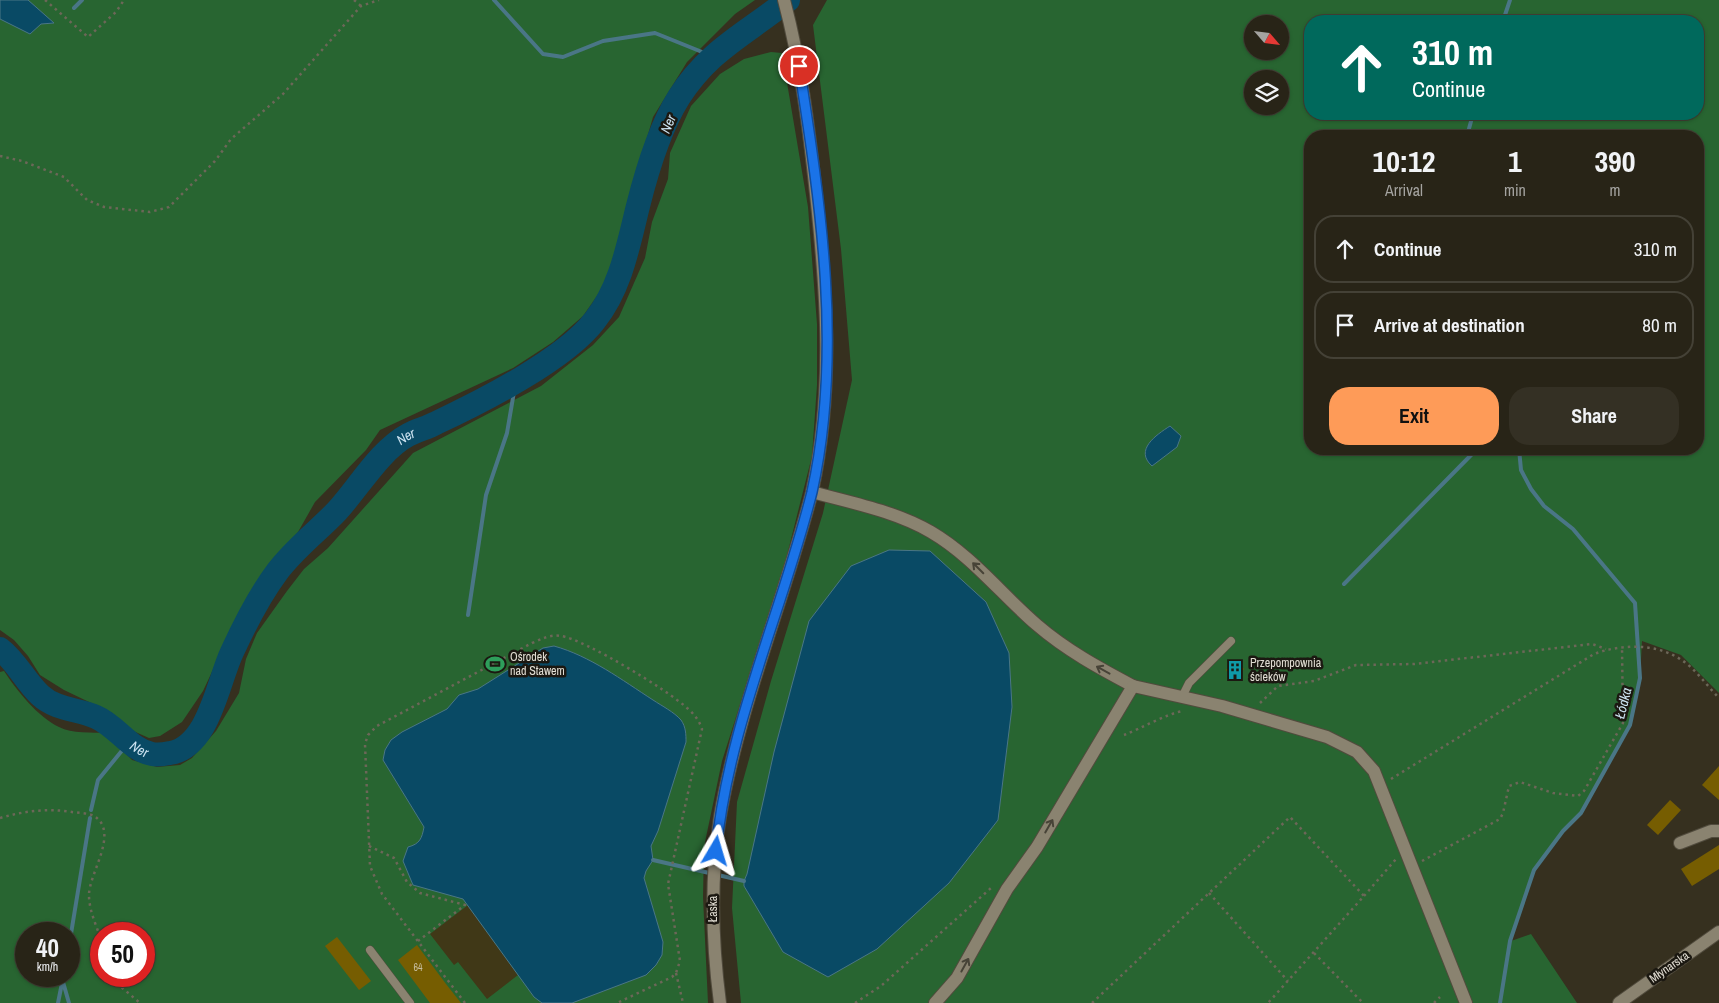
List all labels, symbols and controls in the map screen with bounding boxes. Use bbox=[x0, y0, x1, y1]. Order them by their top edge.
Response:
north arrow bbox=[1244, 15, 1289, 60]
map controls bbox=[1244, 15, 1289, 115]
text: 310 m bbox=[1412, 29, 1493, 76]
icon: ahead bbox=[1329, 35, 1394, 100]
pin bbox=[778, 45, 820, 87]
icon: arrive bbox=[785, 52, 813, 80]
button: layers bbox=[1244, 70, 1289, 115]
text: Continue bbox=[1412, 74, 1485, 104]
water label: Ner bbox=[656, 111, 680, 136]
text: 10:12 bbox=[1373, 141, 1435, 181]
text: 1 bbox=[1508, 141, 1522, 181]
text: 390 bbox=[1594, 141, 1635, 181]
text: Arrival bbox=[1385, 179, 1423, 201]
text: min bbox=[1504, 179, 1526, 201]
text: m bbox=[1609, 179, 1620, 201]
icon: ahead bbox=[1331, 235, 1359, 263]
text: Continue bbox=[1374, 236, 1442, 262]
text: 310 m bbox=[1634, 236, 1677, 262]
icon: arrive bbox=[1331, 311, 1359, 339]
text: Arrive at destination bbox=[1374, 312, 1525, 338]
text: 80 m bbox=[1642, 312, 1677, 338]
button: Exit bbox=[1329, 387, 1499, 445]
button: Share bbox=[1509, 387, 1679, 445]
water label: Ner bbox=[393, 423, 419, 449]
one-way arrow bbox=[971, 562, 984, 574]
place label: Ośrodek nad Stawem bbox=[510, 649, 565, 679]
sports icon: Ośrodek nad Stawem bbox=[484, 653, 506, 675]
place label: Przepompownia ścieków bbox=[1250, 655, 1322, 685]
building icon: Przepompownia ścieków bbox=[1224, 659, 1246, 681]
one-way arrow bbox=[1096, 664, 1111, 674]
water label: Łódka bbox=[1610, 686, 1636, 721]
water label: Ner bbox=[127, 737, 152, 762]
one-way arrow bbox=[1045, 820, 1055, 834]
position arrow bbox=[689, 824, 741, 876]
street label: Łaska bbox=[705, 895, 721, 922]
speed limit sign: 50 bbox=[90, 922, 155, 987]
text: 40 bbox=[36, 931, 59, 965]
street label: Młynarska bbox=[1646, 947, 1692, 986]
one-way arrow bbox=[960, 958, 970, 972]
text: km/h bbox=[37, 959, 58, 975]
house number: 64 bbox=[413, 961, 423, 974]

